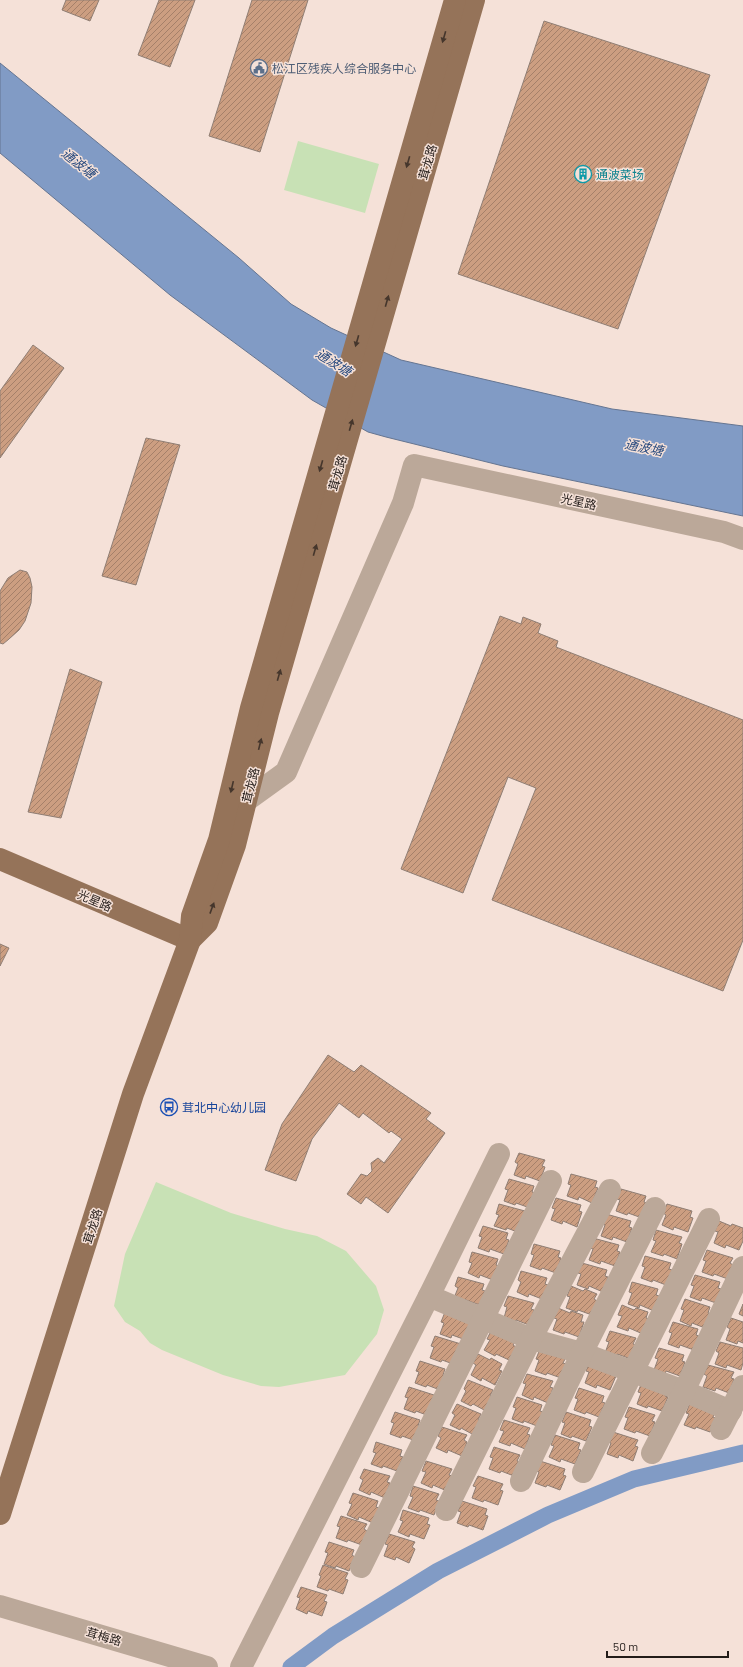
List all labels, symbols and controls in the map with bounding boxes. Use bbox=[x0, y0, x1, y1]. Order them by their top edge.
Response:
one-way arrow bbox=[441, 32, 447, 44]
public building icon: 松江区残疾人综合服务中心 bbox=[249, 58, 269, 78]
place label: 松江区残疾人综合服务中心 bbox=[272, 61, 416, 75]
street label: 茸龙路 bbox=[415, 143, 439, 181]
water label: 通波塘 bbox=[59, 145, 101, 183]
one-way arrow bbox=[405, 157, 411, 169]
building icon: 通波菜场 bbox=[573, 164, 593, 184]
place label: 通波菜场 bbox=[596, 167, 644, 181]
one-way arrow bbox=[384, 294, 390, 306]
one-way arrow bbox=[354, 335, 360, 347]
water label: 通波塘 bbox=[313, 345, 356, 380]
one-way arrow bbox=[348, 419, 354, 431]
water label: 通波塘 bbox=[623, 435, 667, 459]
street label: 茸龙路 bbox=[325, 454, 349, 492]
one-way arrow bbox=[318, 460, 324, 472]
street label: 光星路 bbox=[560, 490, 598, 512]
one-way arrow bbox=[312, 544, 318, 556]
one-way arrow bbox=[276, 669, 282, 681]
one-way arrow bbox=[257, 737, 263, 749]
street label: 茸龙路 bbox=[239, 766, 261, 804]
one-way arrow bbox=[229, 781, 235, 793]
street label: 光星路 bbox=[76, 887, 114, 913]
one-way arrow bbox=[209, 902, 215, 914]
bus stop icon: 茸北中心幼儿园 bbox=[159, 1097, 179, 1117]
place label: 茸北中心幼儿园 bbox=[182, 1100, 266, 1114]
street label: 茸龙路 bbox=[80, 1207, 104, 1245]
street label: 茸梅路 bbox=[85, 1624, 123, 1648]
scale bar bbox=[607, 1633, 728, 1659]
text: 50 m bbox=[613, 1639, 638, 1653]

